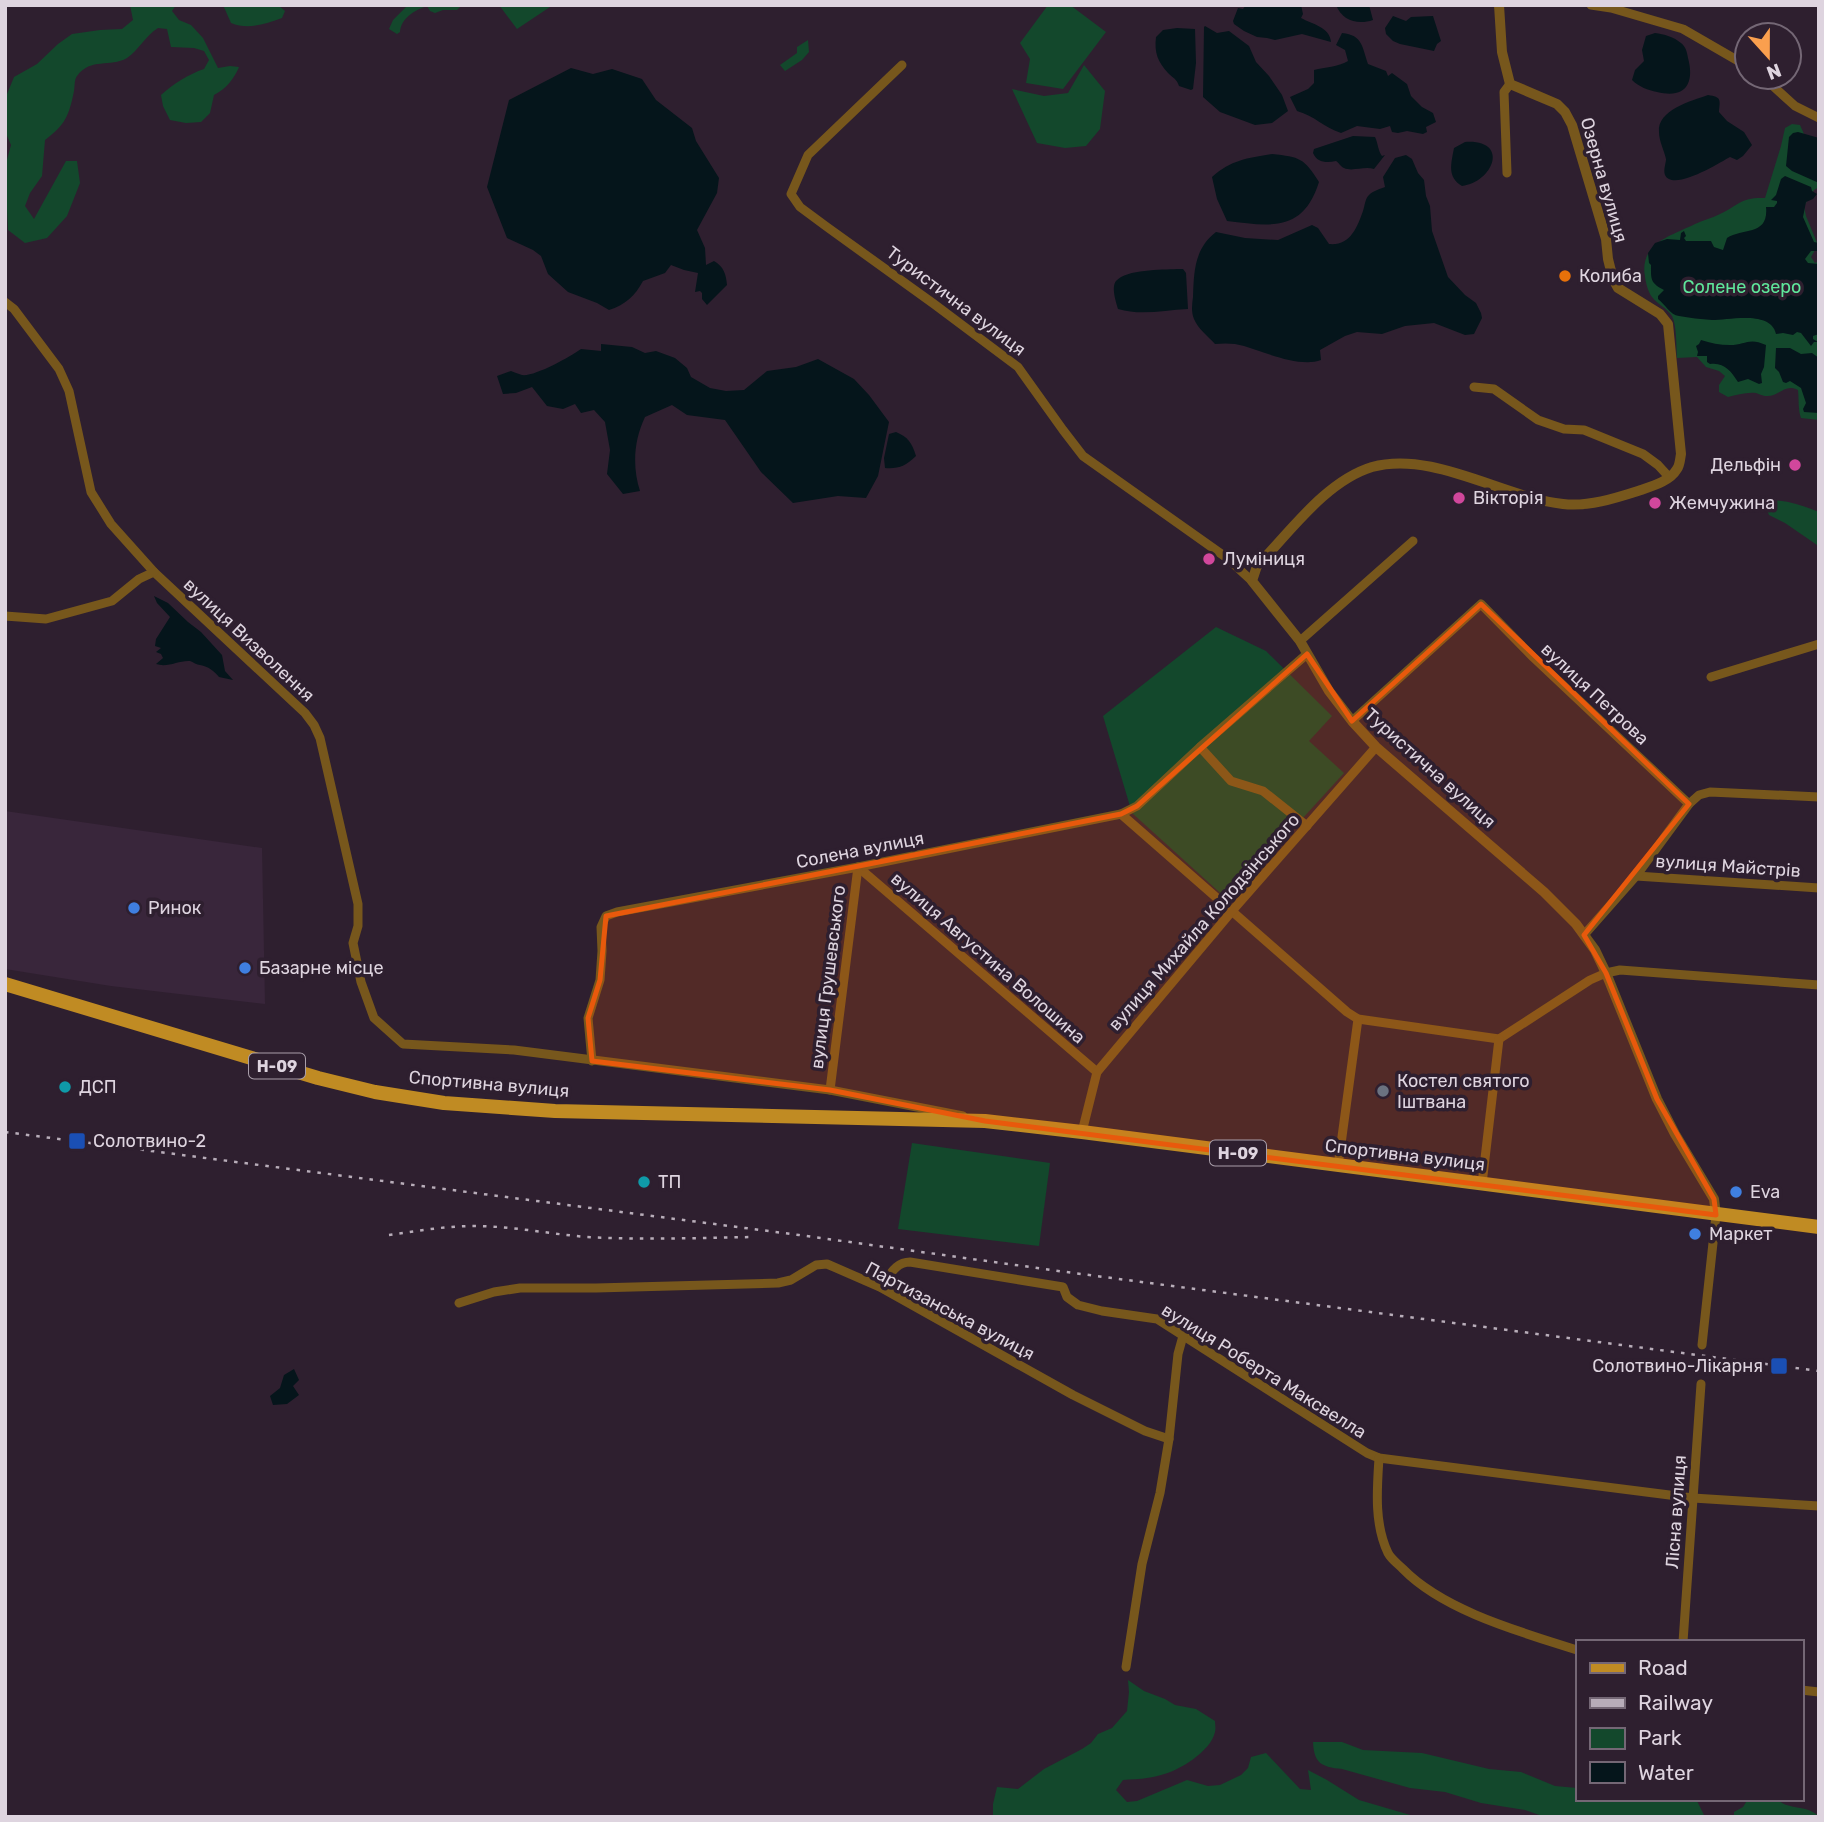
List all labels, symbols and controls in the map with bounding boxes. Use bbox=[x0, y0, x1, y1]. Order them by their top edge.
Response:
north arrow bbox=[1733, 21, 1803, 91]
text: N bbox=[1763, 58, 1784, 85]
street label: Озерна вулиця bbox=[1576, 115, 1632, 245]
street label: Туристична вулиця bbox=[882, 241, 1030, 361]
place label: Колиба bbox=[1579, 265, 1642, 287]
marker: Колиба bbox=[1557, 268, 1573, 284]
park label: Солене озеро bbox=[1683, 276, 1801, 298]
place label: Дельфін bbox=[1711, 454, 1781, 476]
marker: Дельфін bbox=[1787, 457, 1803, 473]
place label: Вікторія bbox=[1473, 487, 1543, 509]
marker: Вікторія bbox=[1451, 490, 1467, 506]
place label: Жемчужина bbox=[1669, 492, 1775, 514]
marker: Жемчужина bbox=[1647, 495, 1663, 511]
place label: Луміниця bbox=[1223, 548, 1305, 570]
marker: Луміниця bbox=[1201, 551, 1217, 567]
street label: вулиця Визволення bbox=[179, 574, 319, 706]
street label: вулиця Петрова bbox=[1537, 638, 1653, 750]
street label: Туристична вулиця bbox=[1360, 703, 1500, 833]
street label: вулиця Михайла Колодзінського bbox=[1104, 809, 1304, 1035]
street label: Солена вулиця bbox=[794, 827, 926, 873]
street label: вулиця Майстрів bbox=[1655, 850, 1801, 882]
street label: вулиця Августина Волошина bbox=[886, 868, 1090, 1048]
street label: вулиця Грушевського bbox=[806, 884, 850, 1070]
place label: Ринок bbox=[148, 897, 202, 919]
marker: Ринок bbox=[126, 900, 142, 916]
place label: Базарне місце bbox=[259, 957, 384, 979]
marker: Базарне місце bbox=[237, 960, 253, 976]
road number: Н-09 bbox=[249, 1054, 305, 1078]
street label: Спортивна вулиця bbox=[408, 1066, 570, 1102]
place label: Костел святого Іштвана bbox=[1397, 1070, 1530, 1113]
place label: ДСП bbox=[79, 1076, 117, 1098]
marker: ДСП bbox=[57, 1079, 73, 1095]
marker: Костел святого Іштвана bbox=[1375, 1083, 1391, 1099]
place label: Солотвино-2 bbox=[93, 1130, 206, 1152]
marker: Солотвино-2 bbox=[67, 1131, 87, 1151]
street label: Спортивна вулиця bbox=[1324, 1134, 1486, 1176]
road number: Н-09 bbox=[1210, 1140, 1266, 1166]
place label: ТП bbox=[658, 1171, 681, 1193]
marker: ТП bbox=[636, 1174, 652, 1190]
place label: Eva bbox=[1750, 1181, 1780, 1203]
marker: Eva bbox=[1728, 1184, 1744, 1200]
place label: Маркет bbox=[1709, 1223, 1772, 1245]
marker: Маркет bbox=[1687, 1226, 1703, 1242]
street label: Партизанська вулиця bbox=[862, 1257, 1038, 1365]
street label: вулиця Роберта Максвелла bbox=[1158, 1299, 1370, 1443]
place label: Солотвино-Лікарня bbox=[1592, 1355, 1763, 1377]
marker: Солотвино-Лікарня bbox=[1769, 1356, 1789, 1376]
street label: Лісна вулиця bbox=[1661, 1454, 1691, 1570]
legend bbox=[1576, 1640, 1803, 1801]
text: Road bbox=[1638, 1655, 1688, 1680]
text: Railway bbox=[1638, 1690, 1713, 1715]
text: Park bbox=[1638, 1725, 1682, 1750]
text: Water bbox=[1638, 1760, 1694, 1785]

